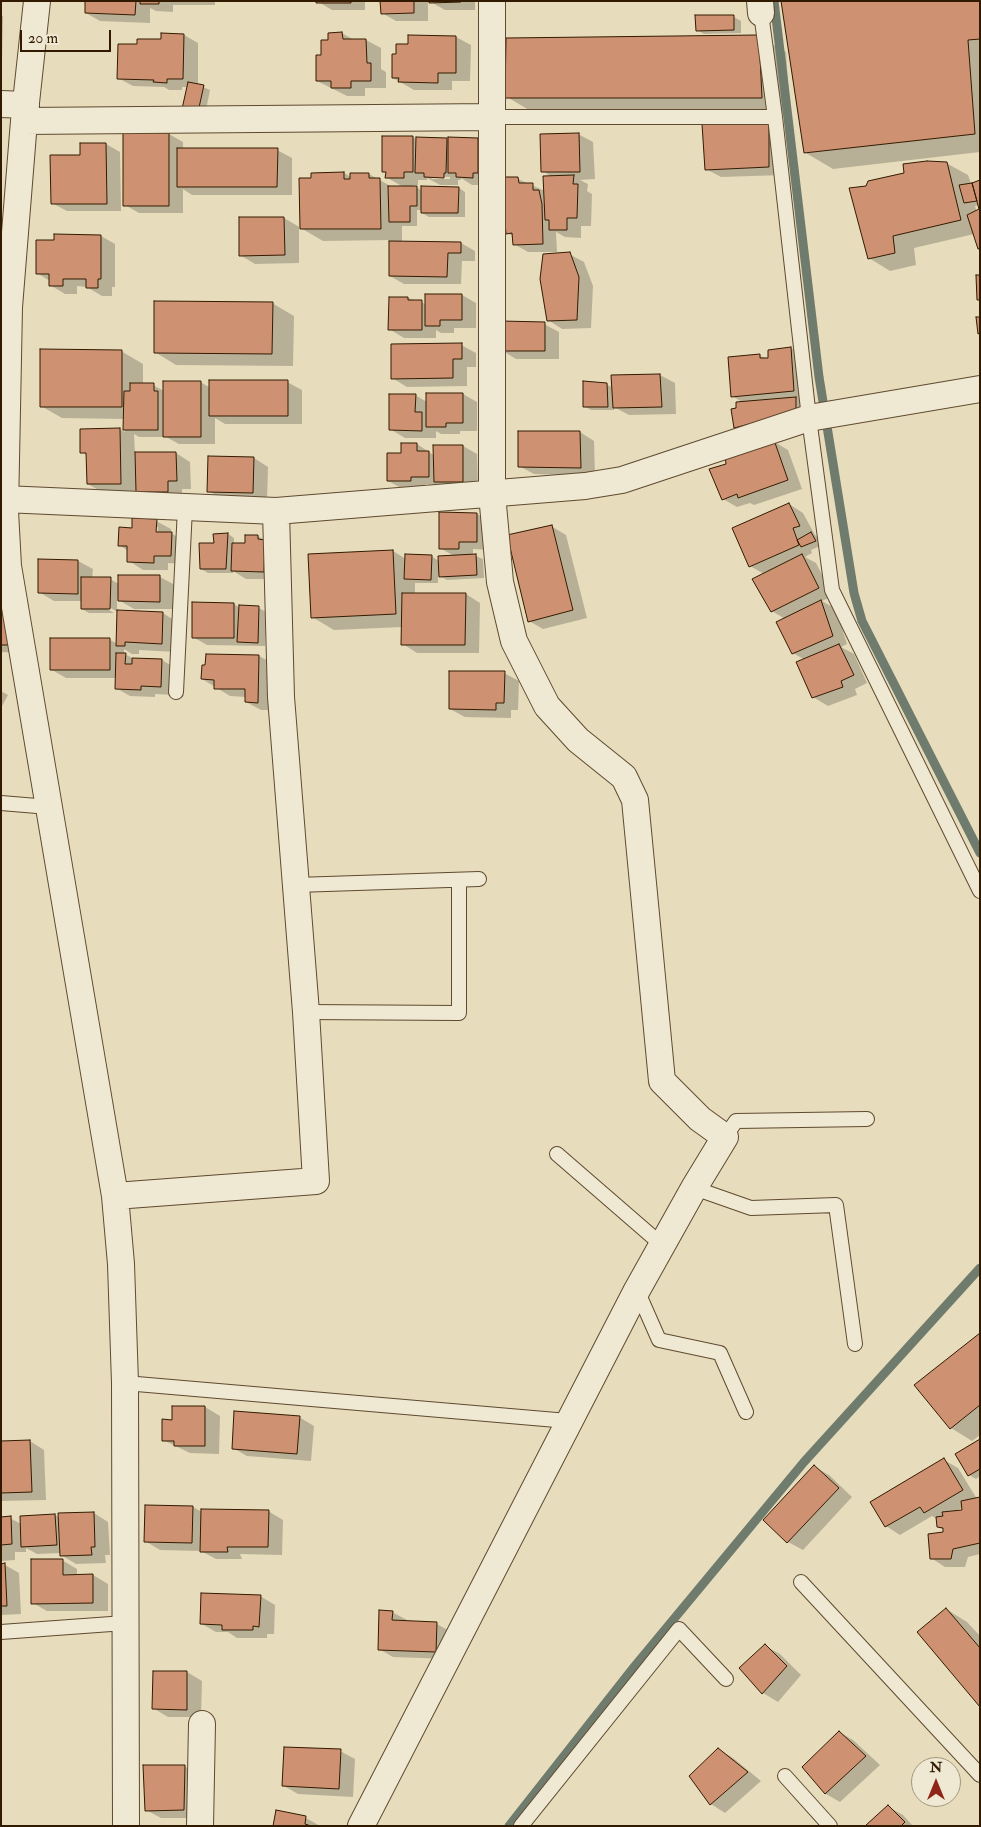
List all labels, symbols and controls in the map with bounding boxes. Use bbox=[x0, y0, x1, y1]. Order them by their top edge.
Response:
scale bar bbox=[22, 20, 114, 52]
text: 20 m bbox=[28, 29, 58, 48]
north arrow bbox=[911, 1757, 961, 1807]
text: N bbox=[930, 1759, 942, 1776]

